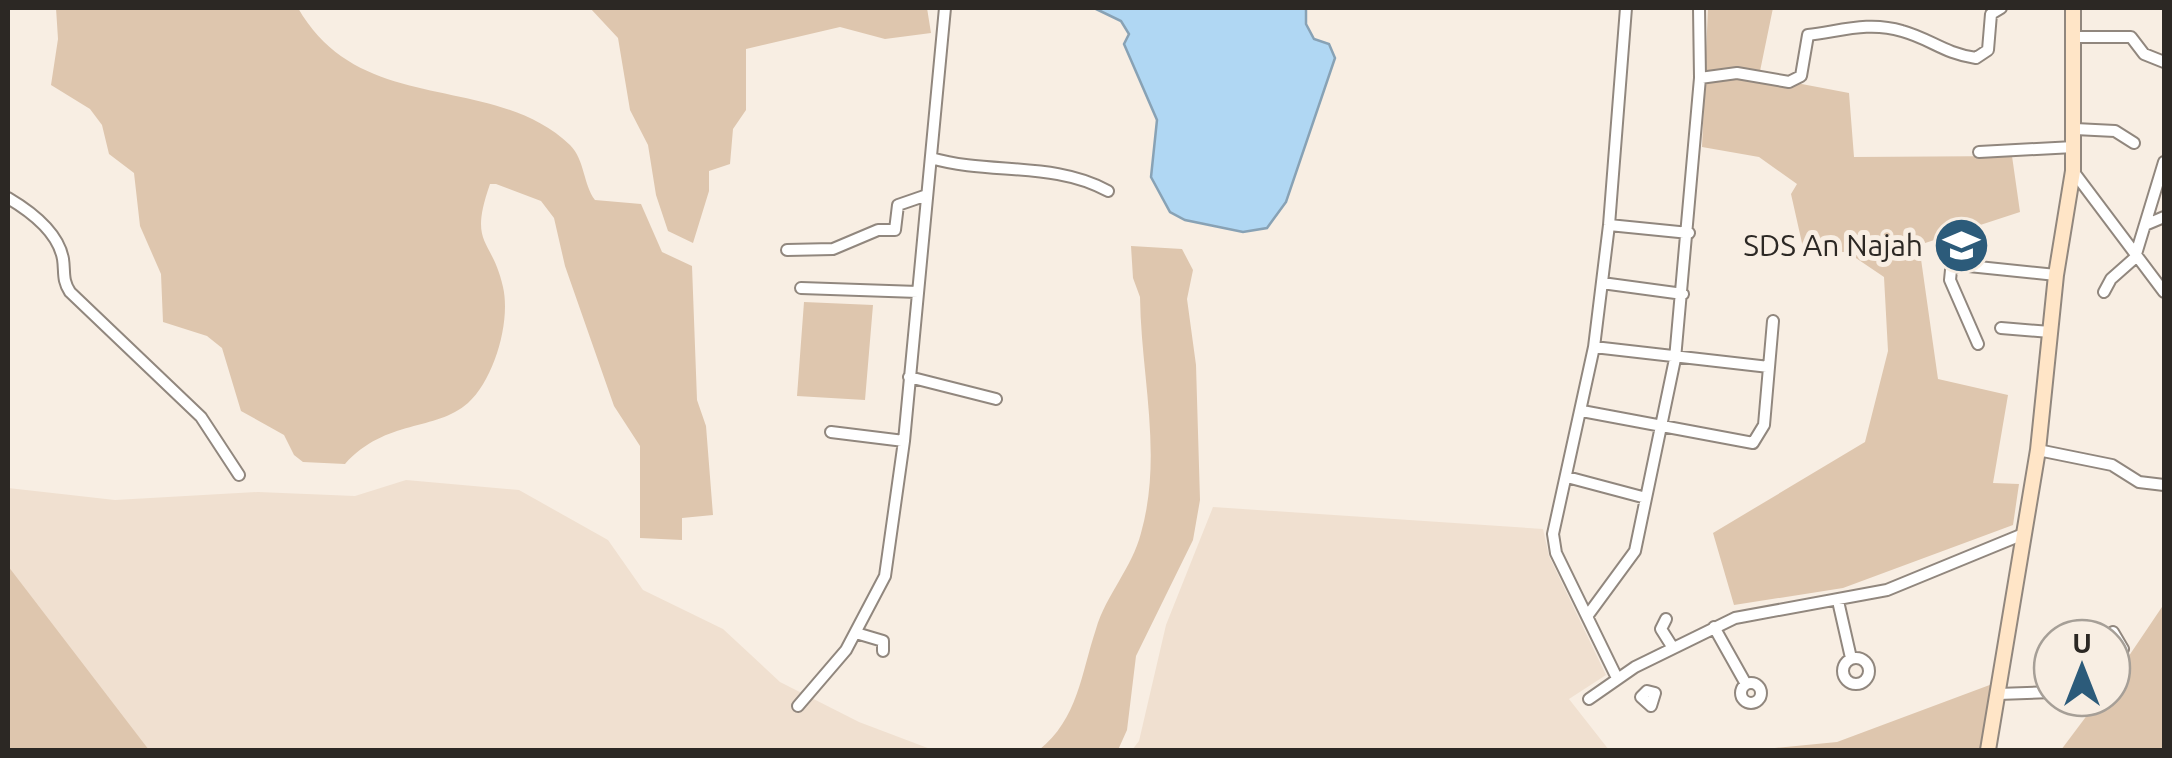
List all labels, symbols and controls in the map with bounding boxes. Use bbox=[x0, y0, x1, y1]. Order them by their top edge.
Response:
school or university icon: SDS An Najah bbox=[1932, 216, 1992, 276]
place label: SDS An Najah bbox=[1743, 228, 1923, 262]
north arrow bbox=[2032, 618, 2132, 718]
text: U bbox=[2072, 627, 2092, 658]

